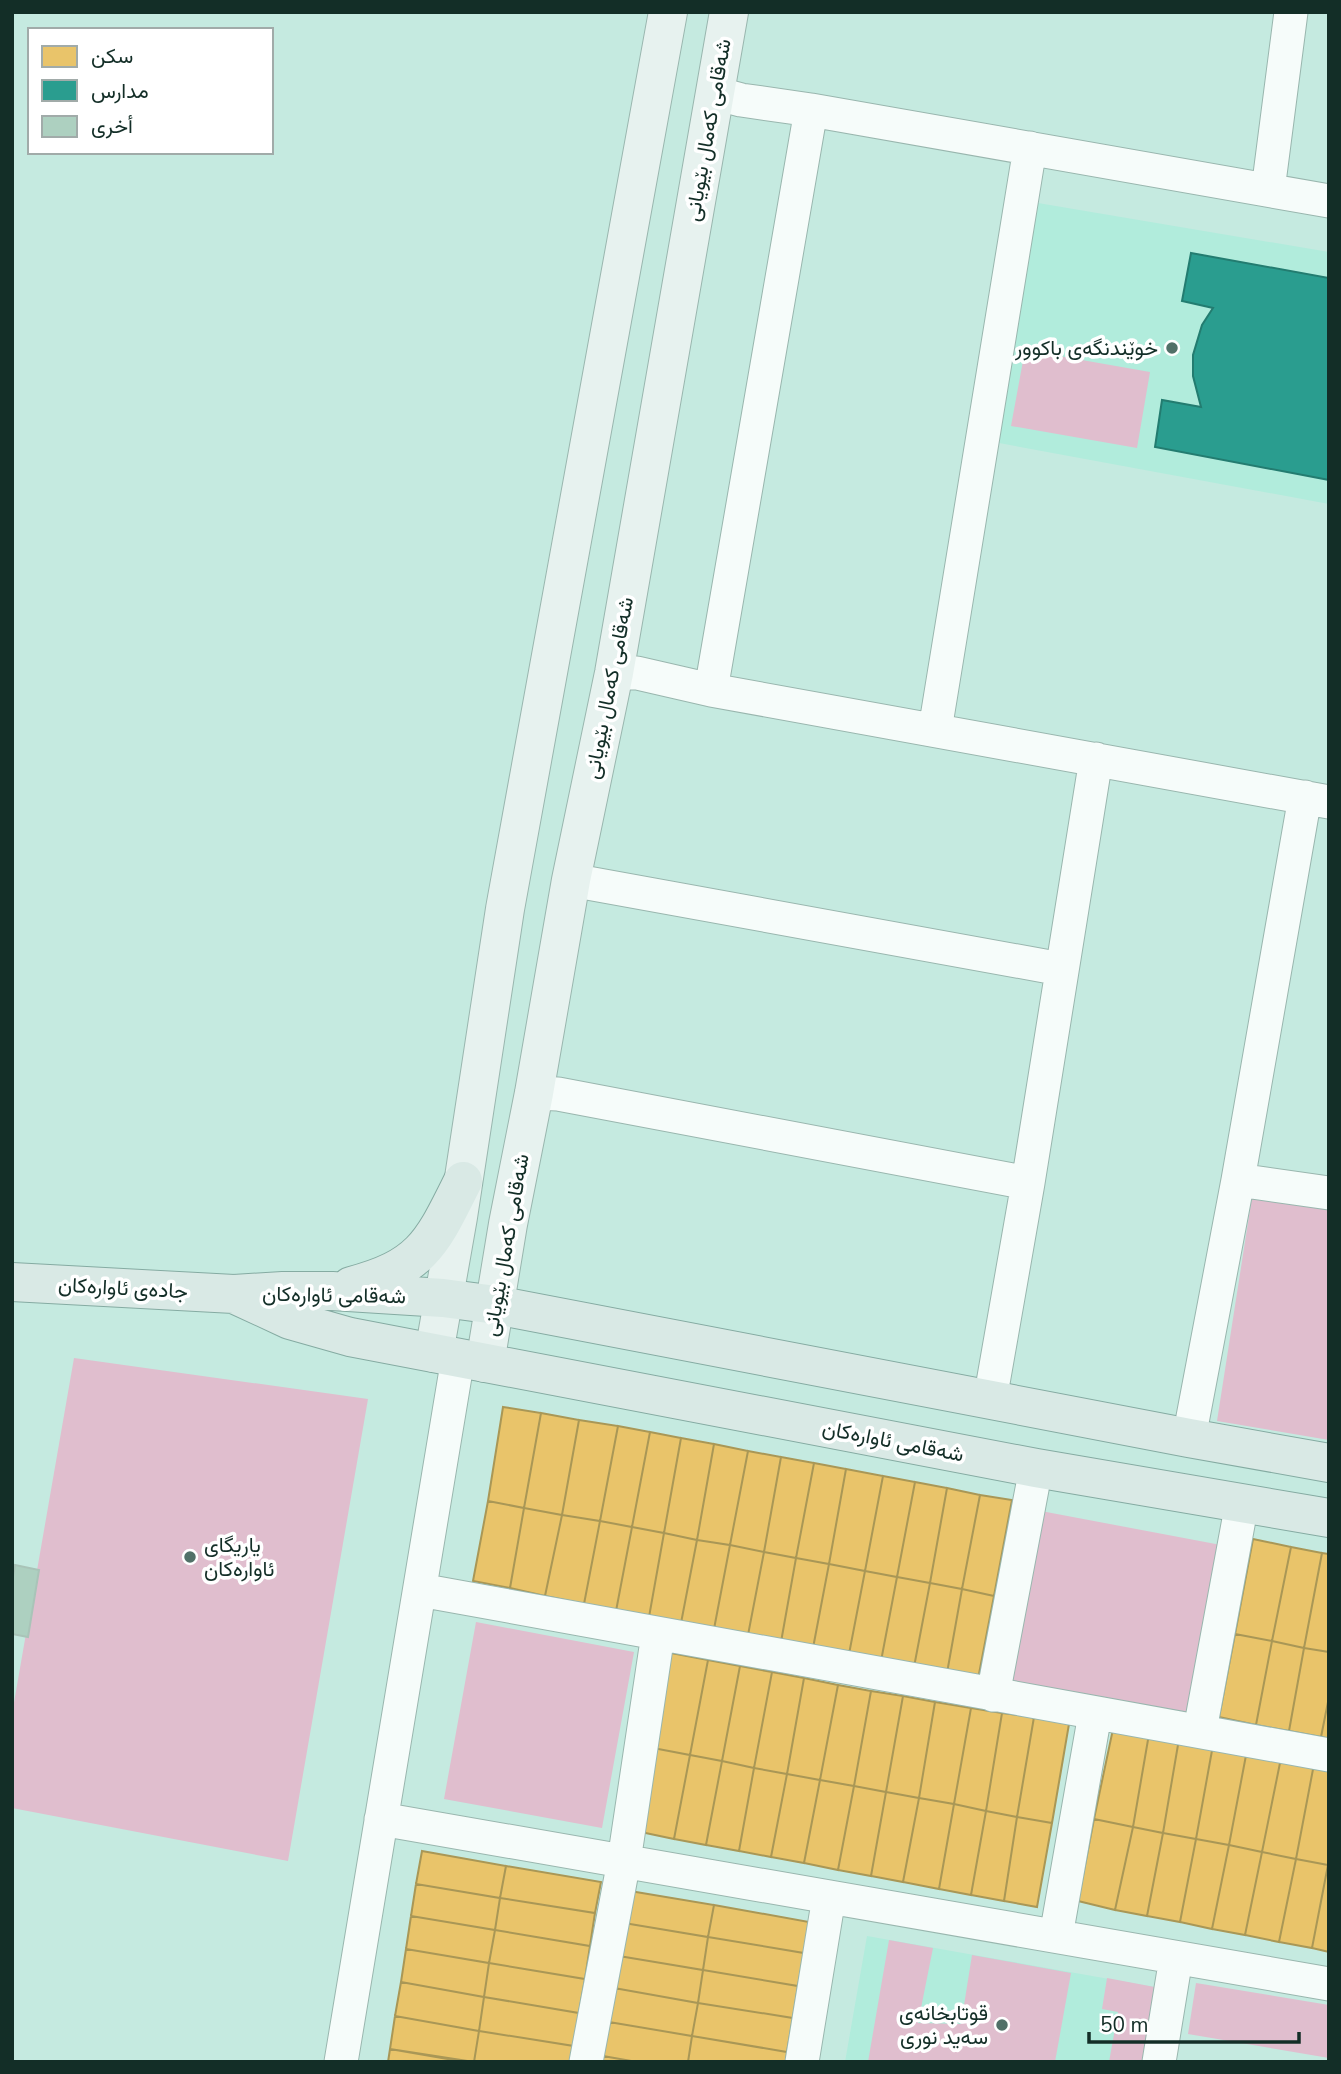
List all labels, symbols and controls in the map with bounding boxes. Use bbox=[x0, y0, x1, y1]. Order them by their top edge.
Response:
legend bbox=[28, 28, 273, 154]
street label: شەقامی کەمال بێویانی bbox=[678, 37, 738, 223]
text: سكن bbox=[91, 42, 133, 70]
text: مدارس bbox=[91, 77, 149, 105]
text: أخرى bbox=[91, 112, 133, 140]
place label: خوێندنگەی باکوور bbox=[1014, 334, 1158, 362]
marker: خوێندنگەی باکوور bbox=[1164, 340, 1180, 356]
street label: شەقامی کەمال بێویانی bbox=[578, 595, 640, 781]
street label: شەقامی کەمال بێویانی bbox=[476, 1152, 536, 1338]
street label: جادەی ئاوارەکان bbox=[57, 1271, 189, 1305]
street label: شەقامی ئاوارەکان bbox=[262, 1280, 406, 1310]
street label: شەقامی ئاوارەکان bbox=[820, 1414, 966, 1468]
place label: یاریگای ئاوارەکان bbox=[204, 1531, 275, 1583]
marker: یاریگای ئاوارەکان bbox=[182, 1549, 198, 1565]
place label: قوتابخانەی سەید نوری bbox=[899, 1999, 988, 2051]
scale bar bbox=[1089, 2000, 1299, 2044]
text: 50 m bbox=[1100, 2011, 1149, 2039]
marker: قوتابخانەی سەید نوری bbox=[994, 2017, 1010, 2033]

